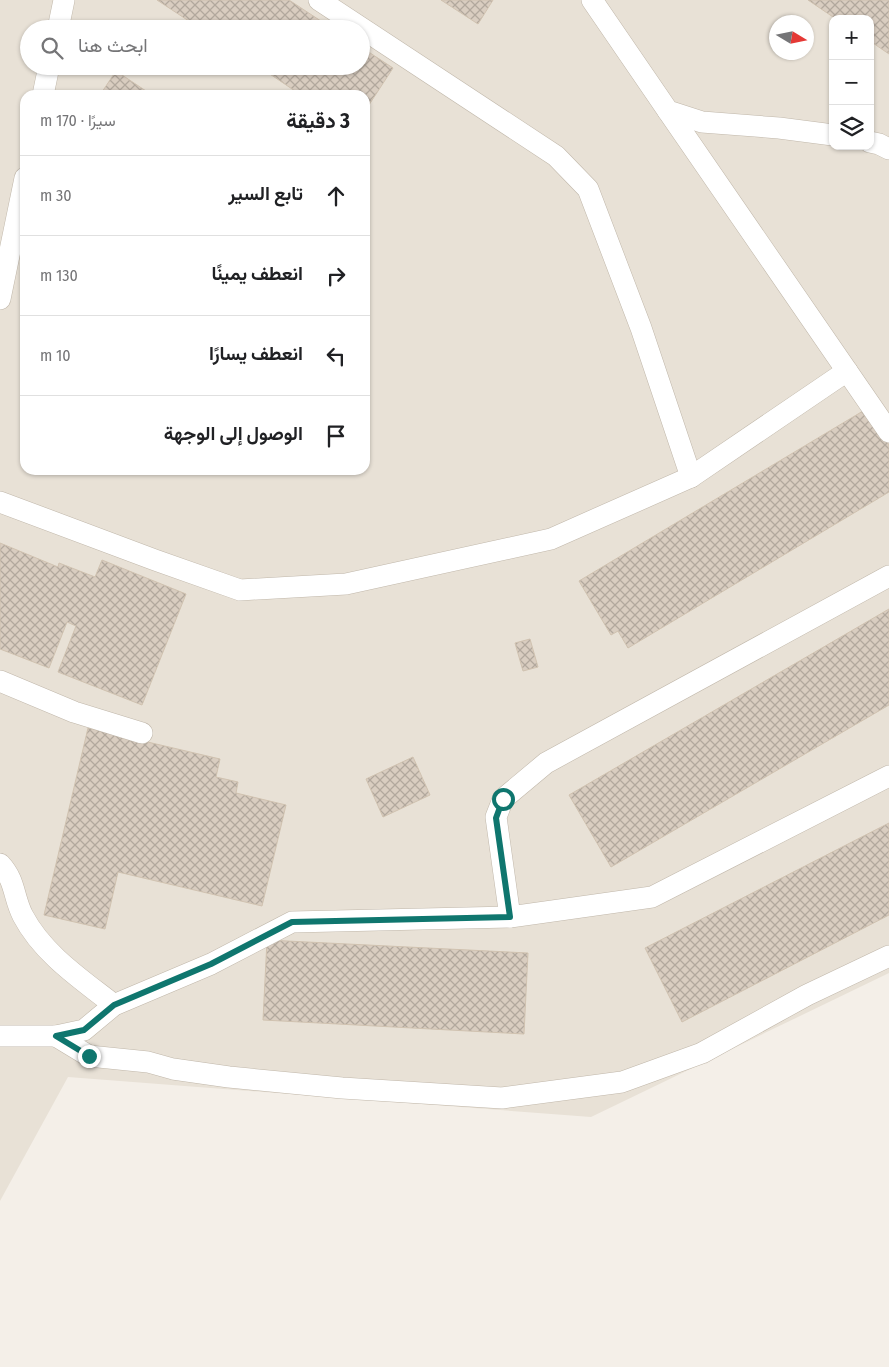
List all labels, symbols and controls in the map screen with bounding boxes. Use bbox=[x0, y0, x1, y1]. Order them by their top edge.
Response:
north arrow bbox=[769, 15, 814, 60]
map controls bbox=[829, 15, 874, 150]
button: + bbox=[829, 15, 874, 60]
search box bbox=[20, 20, 370, 75]
icon: search bbox=[38, 34, 66, 62]
text: ابحث هنا bbox=[78, 34, 148, 57]
button: − bbox=[829, 60, 874, 105]
button: layers bbox=[829, 105, 874, 150]
text: 3 دقيقة bbox=[286, 108, 350, 134]
text: سيرًا · 170 m bbox=[40, 111, 116, 130]
text: تابع السير bbox=[228, 182, 303, 205]
icon: ahead bbox=[322, 182, 350, 210]
text: 30 m bbox=[40, 186, 72, 205]
text: انعطف يمينًا bbox=[211, 262, 303, 285]
icon: right bbox=[322, 262, 350, 290]
text: 130 m bbox=[40, 266, 78, 285]
text: انعطف يسارًا bbox=[209, 342, 303, 365]
icon: left bbox=[322, 342, 350, 370]
text: 10 m bbox=[40, 346, 71, 365]
text: الوصول إلى الوجهة bbox=[164, 422, 303, 445]
icon: arrive bbox=[322, 422, 350, 450]
route start bbox=[492, 788, 515, 811]
route end bbox=[78, 1045, 101, 1068]

